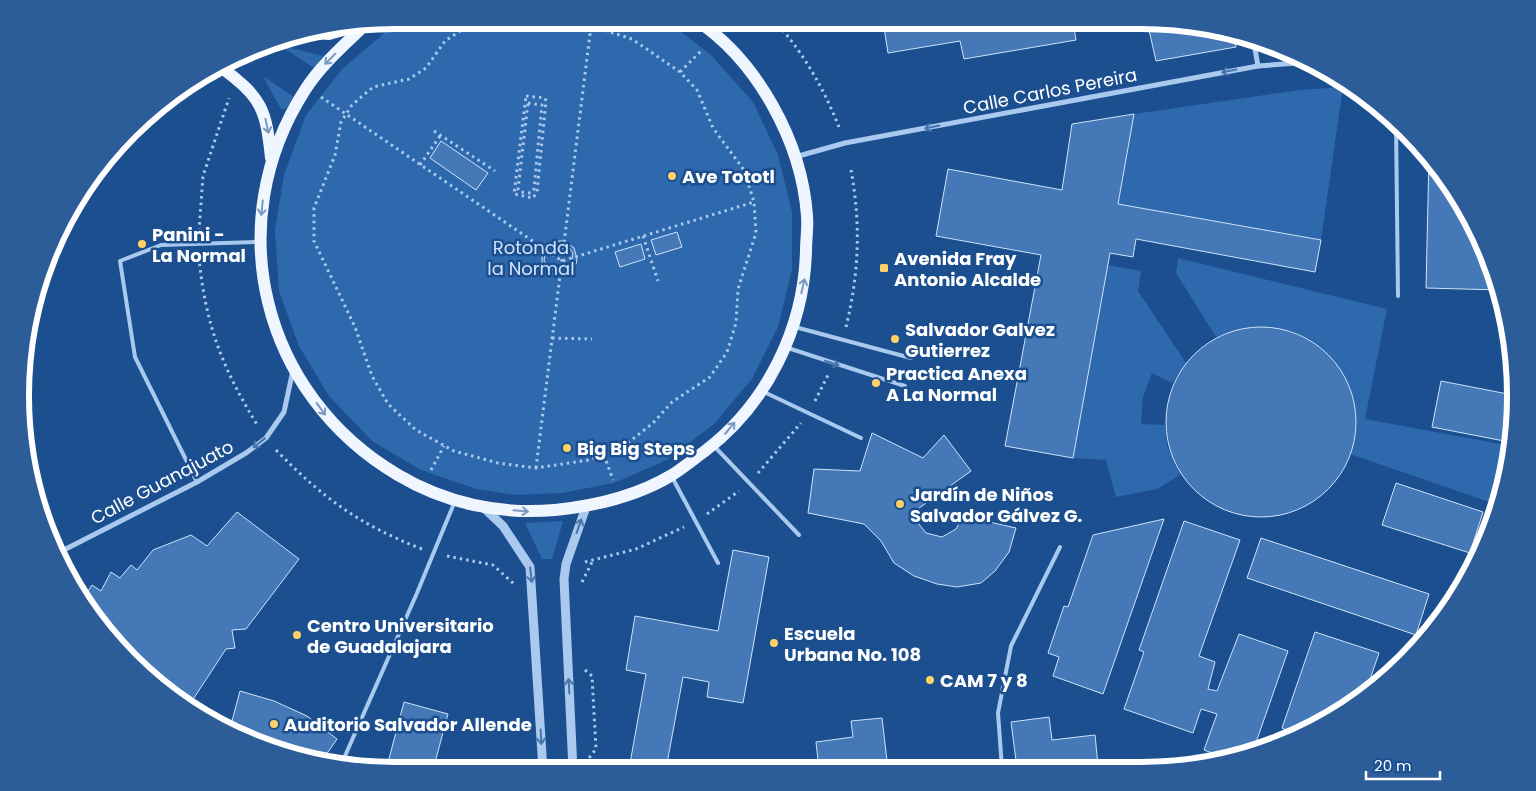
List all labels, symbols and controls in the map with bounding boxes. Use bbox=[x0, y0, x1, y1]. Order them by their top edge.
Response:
one-way arrow bbox=[324, 53, 336, 65]
street label: Calle Carlos Pereira bbox=[961, 62, 1139, 120]
one-way arrow bbox=[1221, 67, 1237, 77]
one-way arrow bbox=[263, 118, 272, 134]
one-way arrow bbox=[924, 122, 940, 132]
place label: Ave Tototl bbox=[682, 164, 775, 189]
marker: Ave Tototl bbox=[666, 170, 678, 182]
one-way arrow bbox=[257, 199, 267, 215]
place label: Panini - La Normal bbox=[152, 222, 246, 268]
park label: Rotonda la Normal bbox=[487, 235, 575, 281]
marker: Panini - La Normal bbox=[136, 238, 148, 250]
place label: Avenida Fray Antonio Alcalde bbox=[894, 246, 1041, 292]
marker: Avenida Fray Antonio Alcalde bbox=[878, 262, 890, 274]
one-way arrow bbox=[799, 278, 808, 294]
place label: Salvador Galvez Gutierrez bbox=[905, 317, 1055, 363]
marker: Salvador Galvez Gutierrez bbox=[889, 333, 901, 345]
one-way arrow bbox=[824, 358, 840, 368]
place label: Practica Anexa A La Normal bbox=[886, 361, 1027, 407]
marker: Practica Anexa A La Normal bbox=[870, 377, 882, 389]
one-way arrow bbox=[316, 402, 326, 416]
one-way arrow bbox=[725, 422, 736, 435]
street label: Calle Guanajuato bbox=[86, 434, 238, 530]
place label: Big Big Steps bbox=[577, 436, 695, 461]
one-way arrow bbox=[253, 437, 266, 448]
marker: Big Big Steps bbox=[561, 442, 573, 454]
place label: Jardín de Niños Salvador Gálvez G. bbox=[910, 482, 1082, 528]
marker: Jardín de Niños Salvador Gálvez G. bbox=[894, 498, 906, 510]
one-way arrow bbox=[513, 506, 529, 516]
one-way arrow bbox=[575, 518, 584, 534]
one-way arrow bbox=[526, 567, 536, 583]
place label: Centro Universitario de Guadalajara bbox=[307, 613, 494, 659]
place label: Escuela Urbana No. 108 bbox=[784, 621, 921, 667]
marker: Centro Universitario de Guadalajara bbox=[291, 629, 303, 641]
marker: Escuela Urbana No. 108 bbox=[768, 637, 780, 649]
place label: CAM 7 y 8 bbox=[940, 668, 1028, 693]
marker: CAM 7 y 8 bbox=[924, 674, 936, 686]
one-way arrow bbox=[565, 678, 574, 694]
place label: Auditorio Salvador Allende bbox=[284, 712, 532, 737]
marker: Auditorio Salvador Allende bbox=[268, 718, 280, 730]
one-way arrow bbox=[536, 729, 545, 745]
scale bar bbox=[1366, 748, 1440, 780]
text: 20 m bbox=[1374, 755, 1412, 776]

